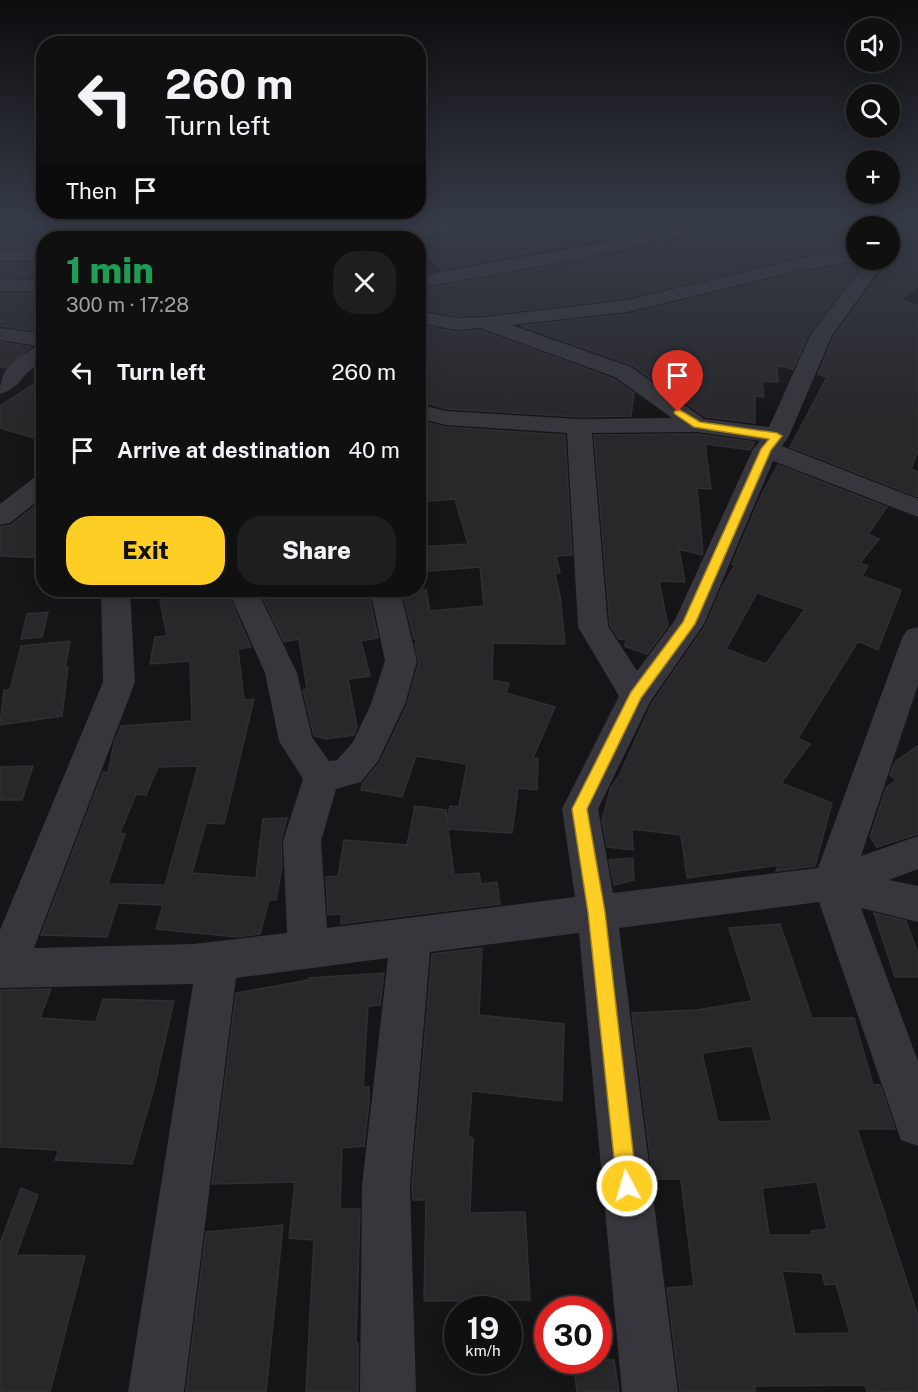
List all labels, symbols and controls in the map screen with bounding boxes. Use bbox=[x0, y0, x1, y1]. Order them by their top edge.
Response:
map controls bbox=[846, 18, 900, 270]
button: sound bbox=[846, 18, 900, 72]
text: 260 m bbox=[165, 59, 293, 108]
icon: left bbox=[66, 60, 144, 138]
button: search bbox=[846, 84, 900, 138]
text: Turn left bbox=[165, 109, 271, 141]
button: + bbox=[846, 150, 900, 204]
icon: arrive bbox=[129, 174, 162, 207]
text: Then bbox=[66, 178, 117, 204]
button: − bbox=[846, 216, 900, 270]
text: 1 min bbox=[66, 249, 154, 291]
button: close bbox=[333, 251, 396, 314]
text: 300 m · 17:28 bbox=[66, 293, 189, 317]
pin bbox=[652, 350, 703, 412]
icon: left bbox=[66, 356, 99, 389]
text: Turn left bbox=[117, 359, 206, 385]
text: 260 m bbox=[331, 359, 396, 385]
icon: arrive bbox=[661, 359, 694, 392]
icon: arrive bbox=[66, 434, 99, 467]
text: Arrive at destination bbox=[117, 437, 330, 463]
text: 40 m bbox=[348, 437, 400, 463]
button: Exit bbox=[66, 516, 225, 585]
button: Share bbox=[237, 516, 396, 585]
position arrow bbox=[595, 1154, 659, 1218]
speed limit sign: 30 bbox=[534, 1296, 612, 1374]
text: 19 bbox=[467, 1310, 499, 1346]
text: km/h bbox=[465, 1342, 501, 1359]

